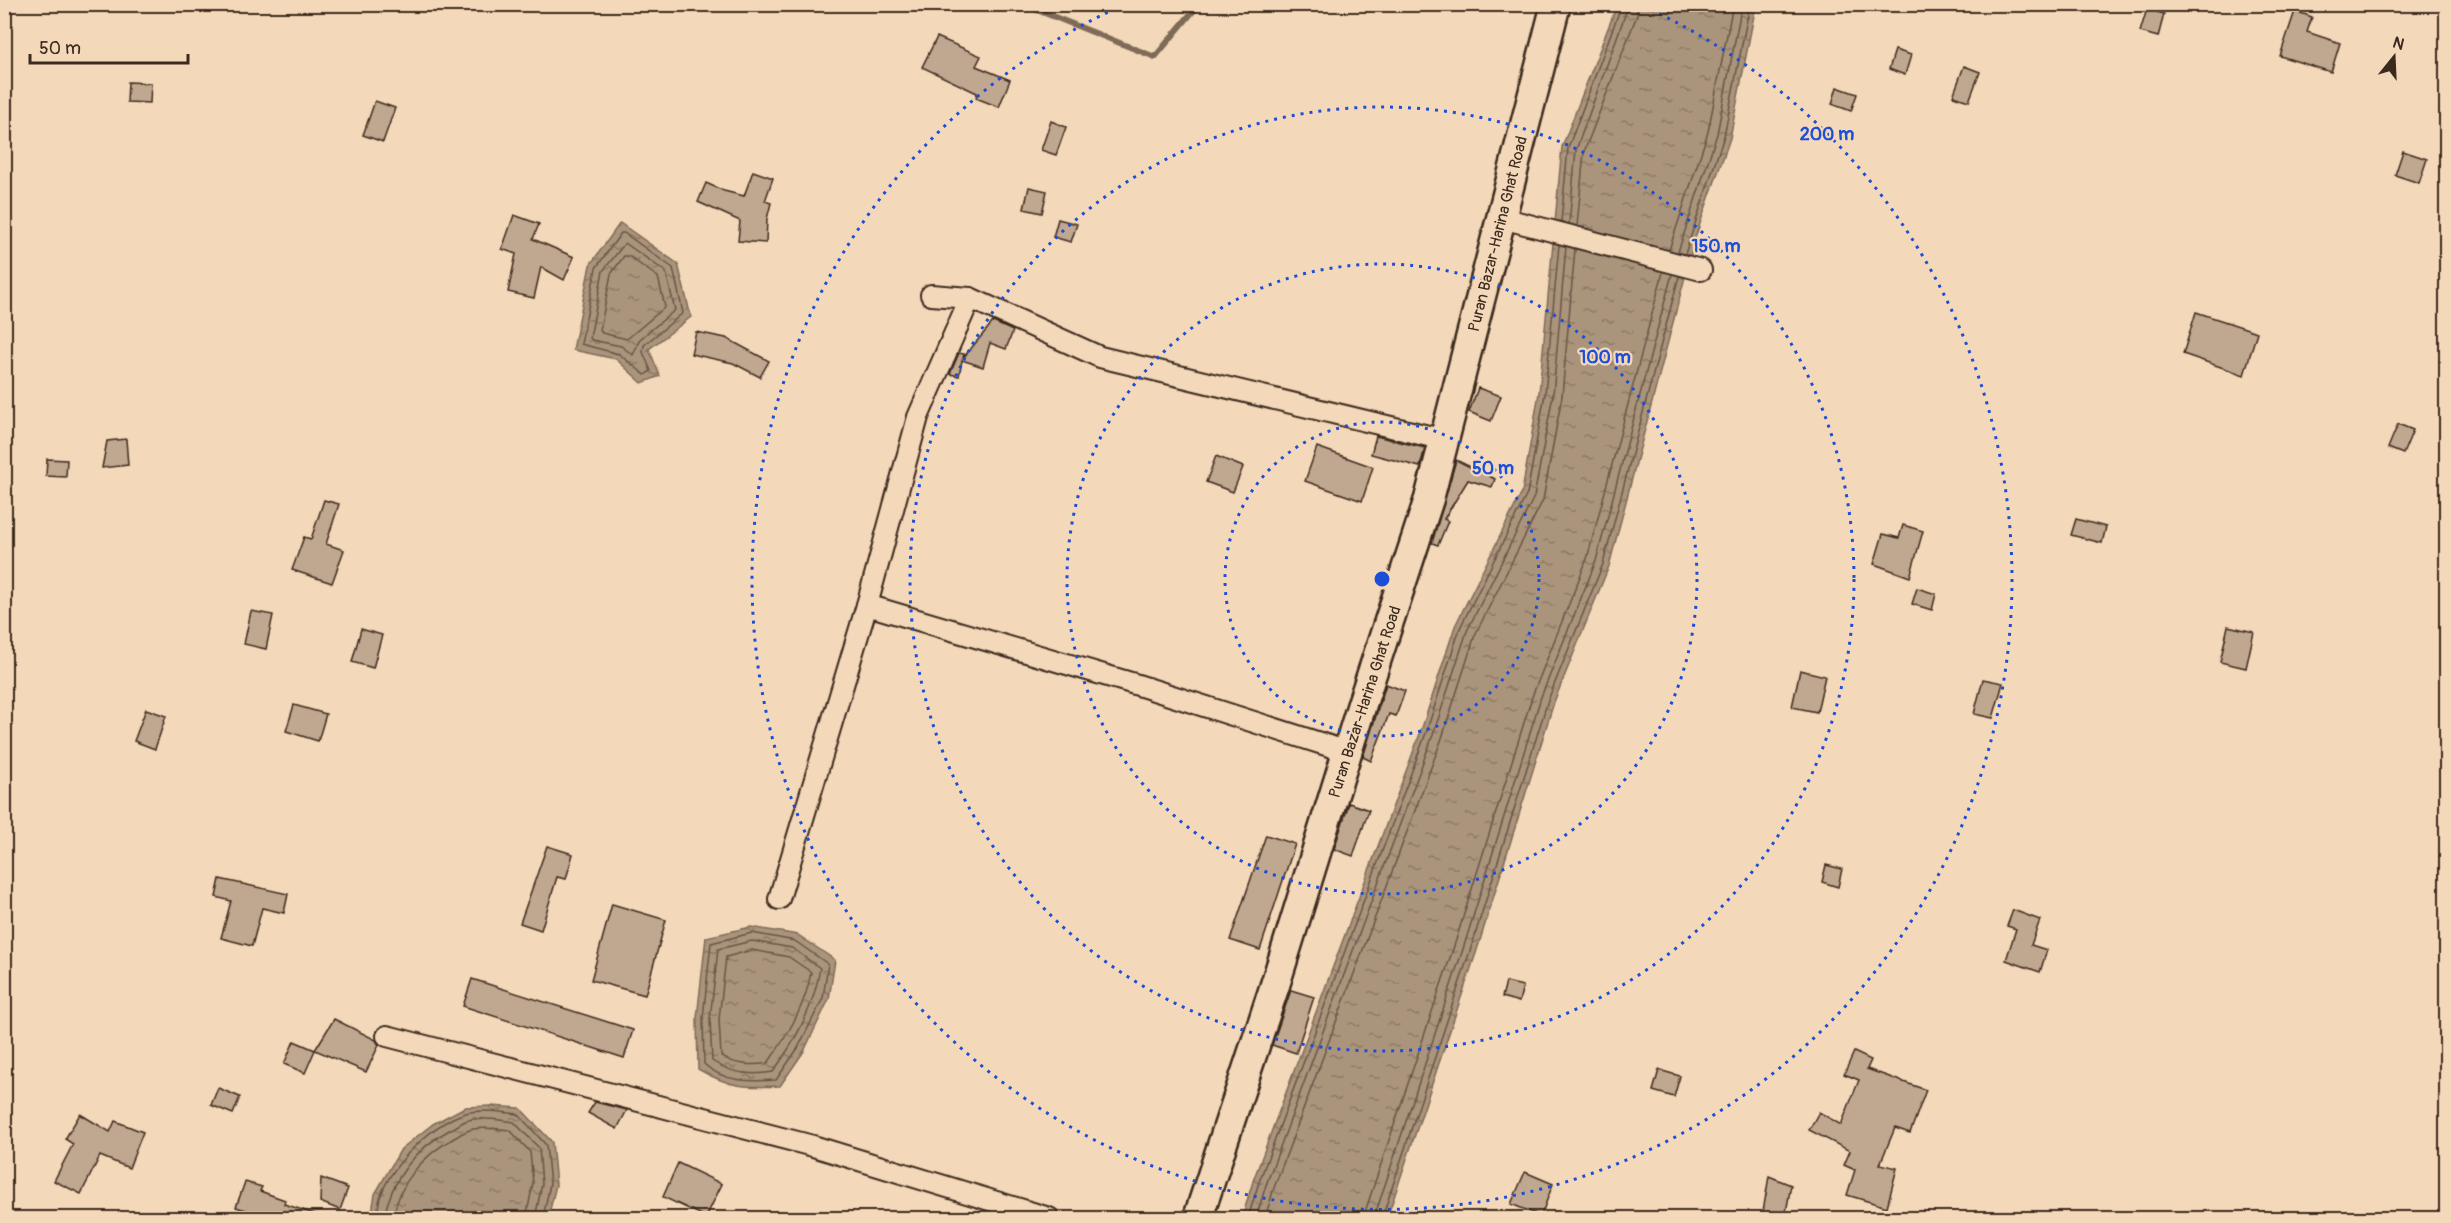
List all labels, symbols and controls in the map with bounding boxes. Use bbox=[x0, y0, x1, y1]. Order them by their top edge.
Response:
scale bar bbox=[30, 27, 188, 65]
north arrow bbox=[2364, 27, 2424, 87]
text: N bbox=[2390, 33, 2407, 55]
text: 50 m bbox=[39, 37, 81, 60]
text: 200 m bbox=[1800, 123, 1854, 146]
street label: Puran Bazar-Harina Ghat Road bbox=[1464, 134, 1532, 334]
text: 150 m bbox=[1692, 235, 1741, 258]
text: 100 m bbox=[1579, 346, 1631, 369]
text: 50 m bbox=[1472, 457, 1514, 480]
centre of rings bbox=[1372, 569, 1392, 589]
street label: Puran Bazar-Harina Ghat Road bbox=[1324, 603, 1406, 801]

